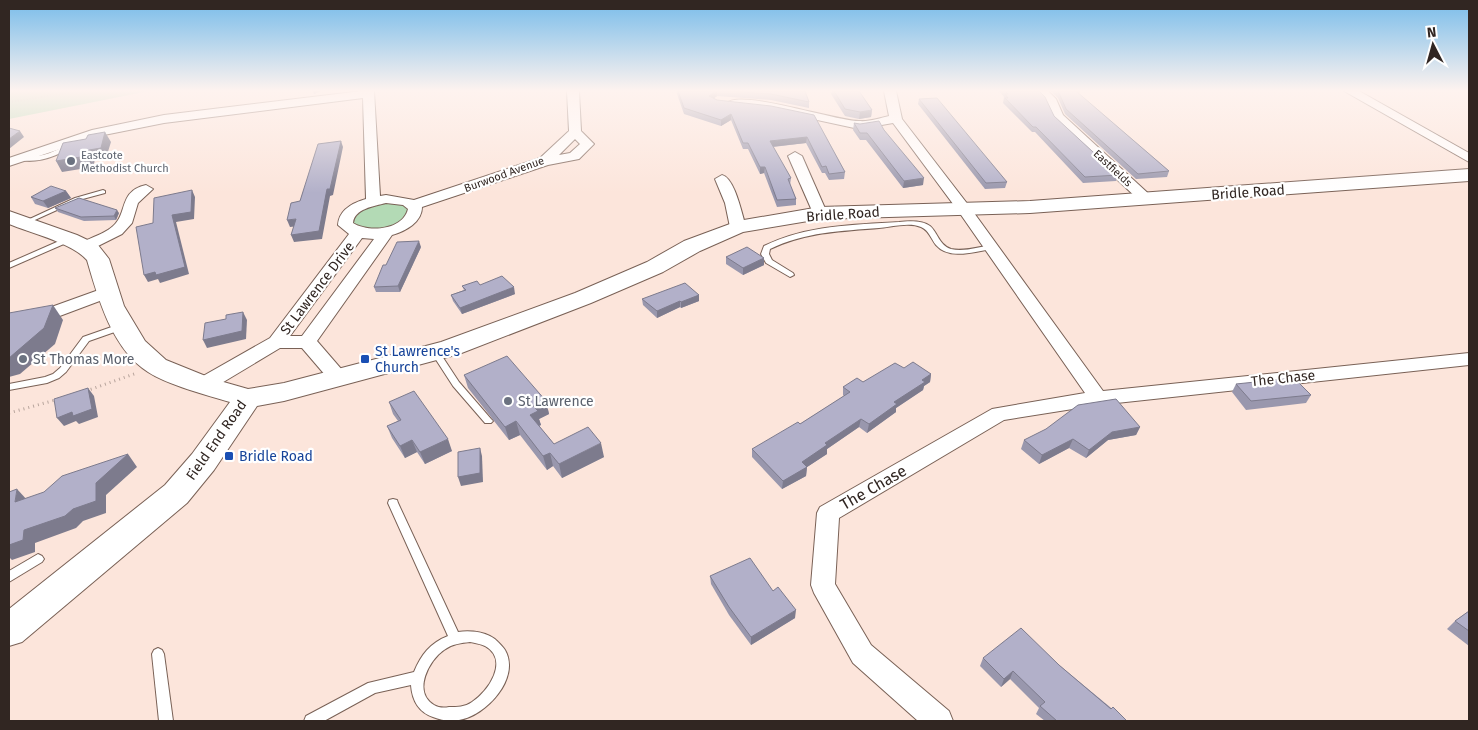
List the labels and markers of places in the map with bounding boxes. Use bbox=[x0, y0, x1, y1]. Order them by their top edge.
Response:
place label: Eastcote Methodist Church bbox=[81, 149, 169, 175]
marker: Eastcote Methodist Church bbox=[65, 155, 77, 167]
place label: St Lawrence's Church bbox=[375, 343, 460, 376]
place label: St Thomas More bbox=[33, 351, 134, 368]
marker: St Thomas More bbox=[17, 353, 29, 365]
marker: St Lawrence's Church bbox=[359, 353, 371, 365]
place label: St Lawrence bbox=[518, 393, 594, 410]
marker: St Lawrence bbox=[502, 395, 514, 407]
place label: Bridle Road bbox=[239, 448, 313, 465]
marker: Bridle Road bbox=[223, 450, 235, 462]

